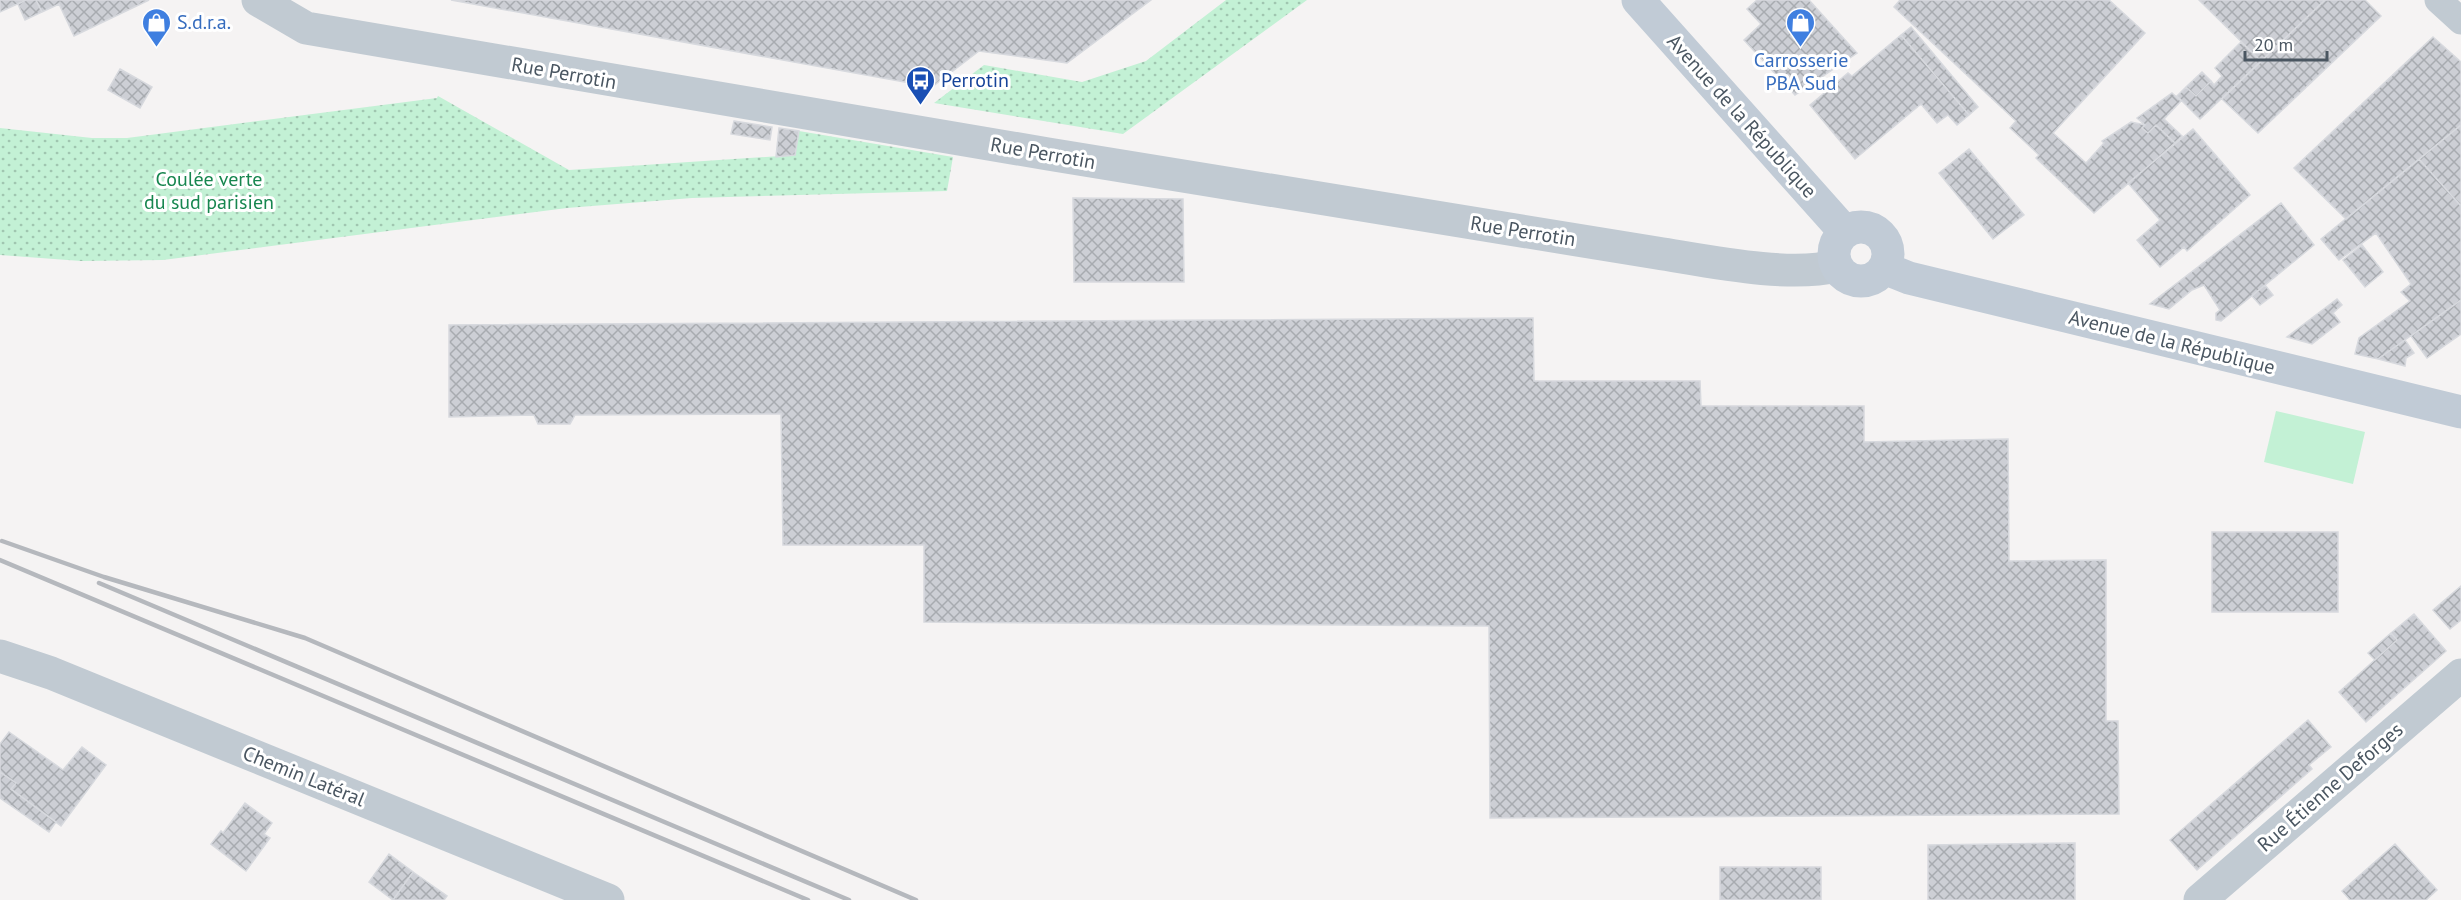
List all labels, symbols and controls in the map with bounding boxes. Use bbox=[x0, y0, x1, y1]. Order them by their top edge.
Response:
shop icon: S.d.r.a. bbox=[140, 6, 172, 48]
shop icon: Carrosserie PBA Sud bbox=[1785, 6, 1817, 48]
place label: S.d.r.a. bbox=[177, 9, 231, 35]
scale bar bbox=[2245, 24, 2328, 62]
street label: Avenue de la République bbox=[1662, 29, 1822, 203]
text: 20 m bbox=[2254, 33, 2293, 56]
place label: Carrosserie PBA Sud bbox=[1754, 47, 1848, 96]
street label: Rue Perrotin bbox=[510, 51, 618, 95]
bus stop icon: Perrotin bbox=[904, 64, 936, 106]
place label: Perrotin bbox=[941, 67, 1009, 93]
street label: Rue Perrotin bbox=[989, 131, 1097, 175]
park label: Coulée verte du sud parisien bbox=[144, 166, 274, 215]
street label: Rue Perrotin bbox=[1469, 210, 1577, 252]
street label: Avenue de la République bbox=[2066, 304, 2278, 380]
street label: Rue Étienne Deforges bbox=[2252, 717, 2408, 857]
street label: Chemin Latéral bbox=[239, 740, 369, 812]

